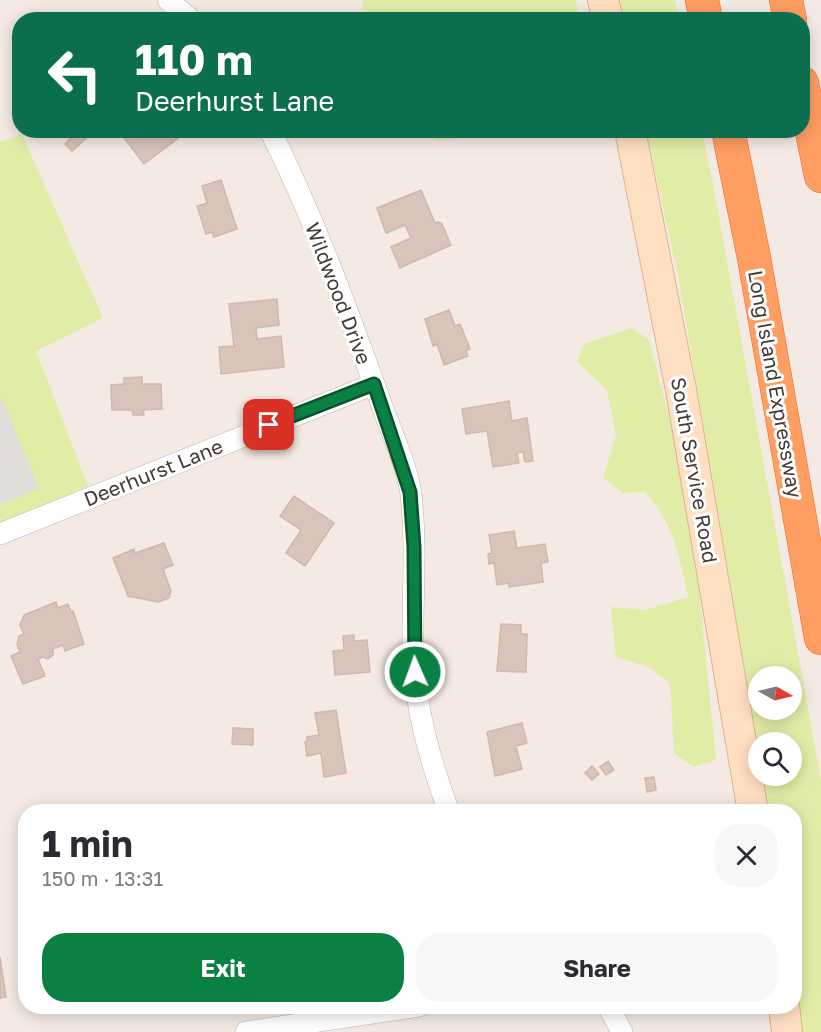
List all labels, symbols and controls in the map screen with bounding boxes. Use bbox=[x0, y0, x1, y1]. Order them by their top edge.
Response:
text: 110 m bbox=[135, 34, 253, 84]
icon: left bbox=[36, 36, 114, 114]
text: Deerhurst Lane bbox=[135, 85, 334, 117]
street label: Wildwood Drive bbox=[301, 219, 377, 367]
street label: Long Island Expressway bbox=[744, 268, 808, 500]
street label: South Service Road bbox=[667, 375, 723, 565]
pin bbox=[243, 399, 294, 450]
icon: arrive bbox=[252, 408, 285, 441]
street label: Deerhurst Lane bbox=[80, 433, 226, 511]
position arrow bbox=[383, 640, 447, 704]
north arrow bbox=[748, 666, 802, 720]
map controls bbox=[748, 666, 802, 786]
button: search bbox=[748, 732, 802, 786]
text: 1 min bbox=[42, 822, 133, 865]
button: close bbox=[715, 824, 778, 887]
text: 150 m · 13:31 bbox=[42, 866, 163, 890]
button: Exit bbox=[42, 933, 404, 1002]
button: Share bbox=[416, 933, 778, 1002]

